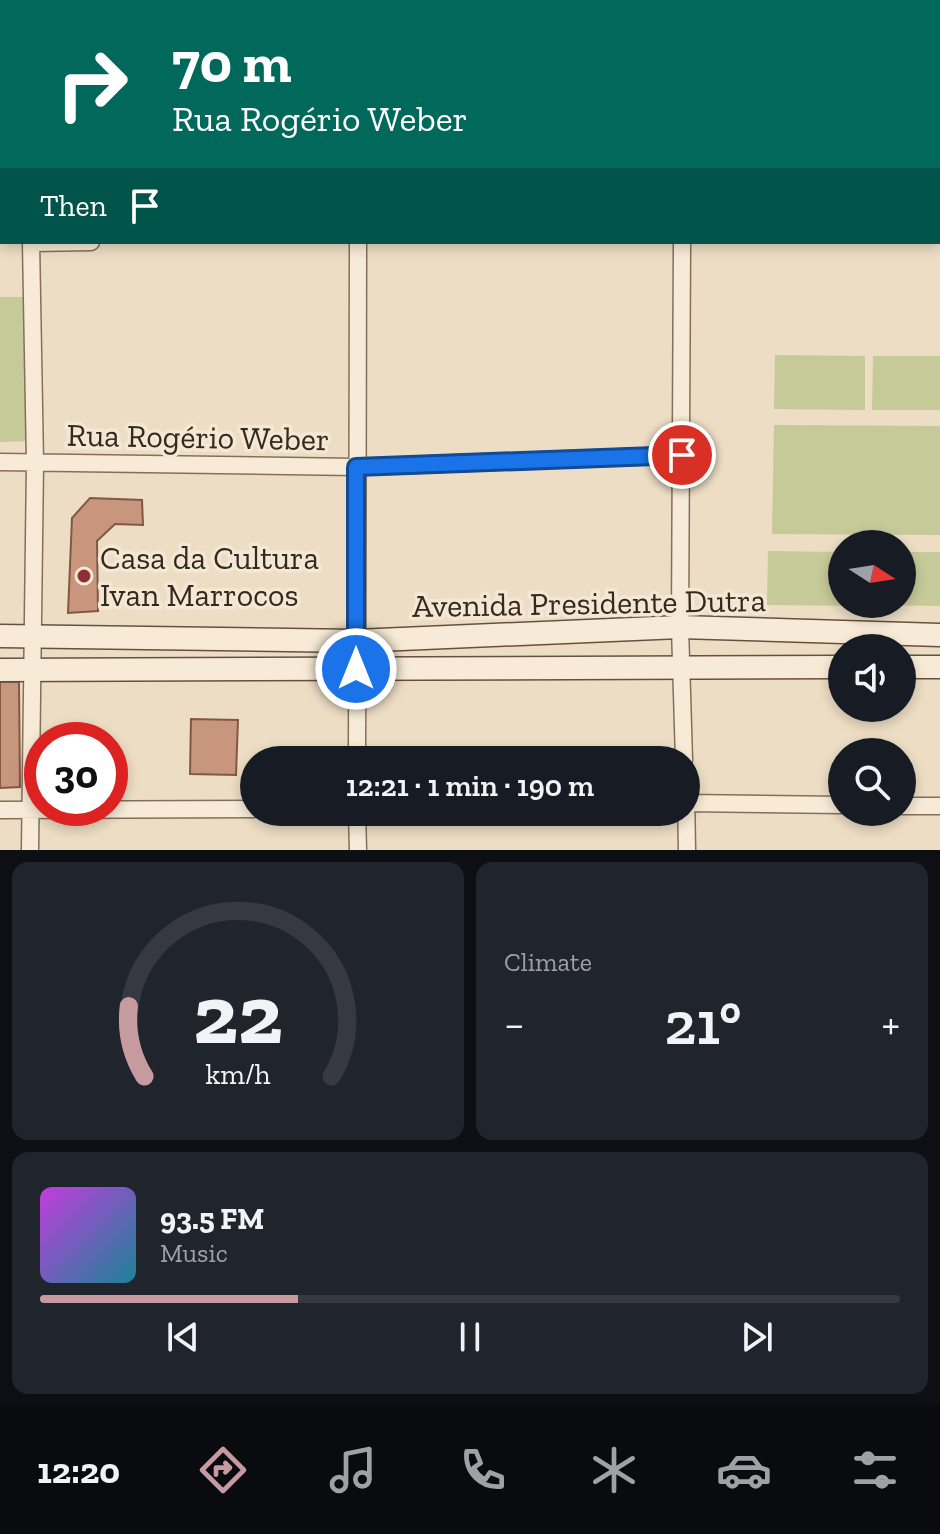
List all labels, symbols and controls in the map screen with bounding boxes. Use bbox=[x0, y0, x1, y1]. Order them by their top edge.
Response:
text: 70 m bbox=[172, 29, 292, 96]
icon: right bbox=[40, 32, 144, 136]
text: Rua Rogério Weber bbox=[172, 97, 468, 140]
icon: arrive bbox=[123, 184, 167, 228]
text: Then bbox=[40, 188, 107, 224]
street label: Rua Rogério Weber bbox=[66, 416, 330, 458]
pin bbox=[648, 421, 716, 489]
icon: arrive bbox=[660, 433, 704, 477]
north arrow bbox=[828, 530, 916, 618]
map controls bbox=[828, 530, 916, 826]
place label: Casa da Cultura Ivan Marrocos bbox=[100, 539, 319, 614]
marker: Casa da Cultura Ivan Marrocos bbox=[75, 567, 93, 585]
street label: Avenida Presidente Dutra bbox=[412, 581, 766, 625]
position arrow bbox=[314, 627, 398, 711]
button: sound bbox=[828, 634, 916, 722]
speed limit sign: 30 bbox=[24, 722, 128, 826]
button: search bbox=[828, 738, 916, 826]
text: 12:21 · 1 min · 190 m bbox=[346, 768, 594, 804]
text: Climate bbox=[504, 946, 592, 978]
text: 22 bbox=[193, 964, 283, 1064]
text: 21° bbox=[665, 987, 741, 1059]
text: − bbox=[504, 997, 525, 1050]
text: + bbox=[881, 997, 900, 1050]
text: km/h bbox=[205, 1057, 271, 1091]
text: 93.5 FM bbox=[160, 1201, 264, 1237]
text: Music bbox=[160, 1237, 228, 1269]
icon: previous bbox=[161, 1315, 205, 1359]
icon: pause bbox=[448, 1315, 492, 1359]
icon: next bbox=[735, 1315, 779, 1359]
icon: directions bbox=[195, 1442, 251, 1498]
icon: music bbox=[325, 1442, 381, 1498]
icon: phone bbox=[455, 1442, 511, 1498]
icon: climate bbox=[586, 1442, 642, 1498]
icon: car bbox=[716, 1442, 772, 1498]
icon: filters bbox=[847, 1442, 903, 1498]
text: 12:20 bbox=[37, 1449, 120, 1492]

